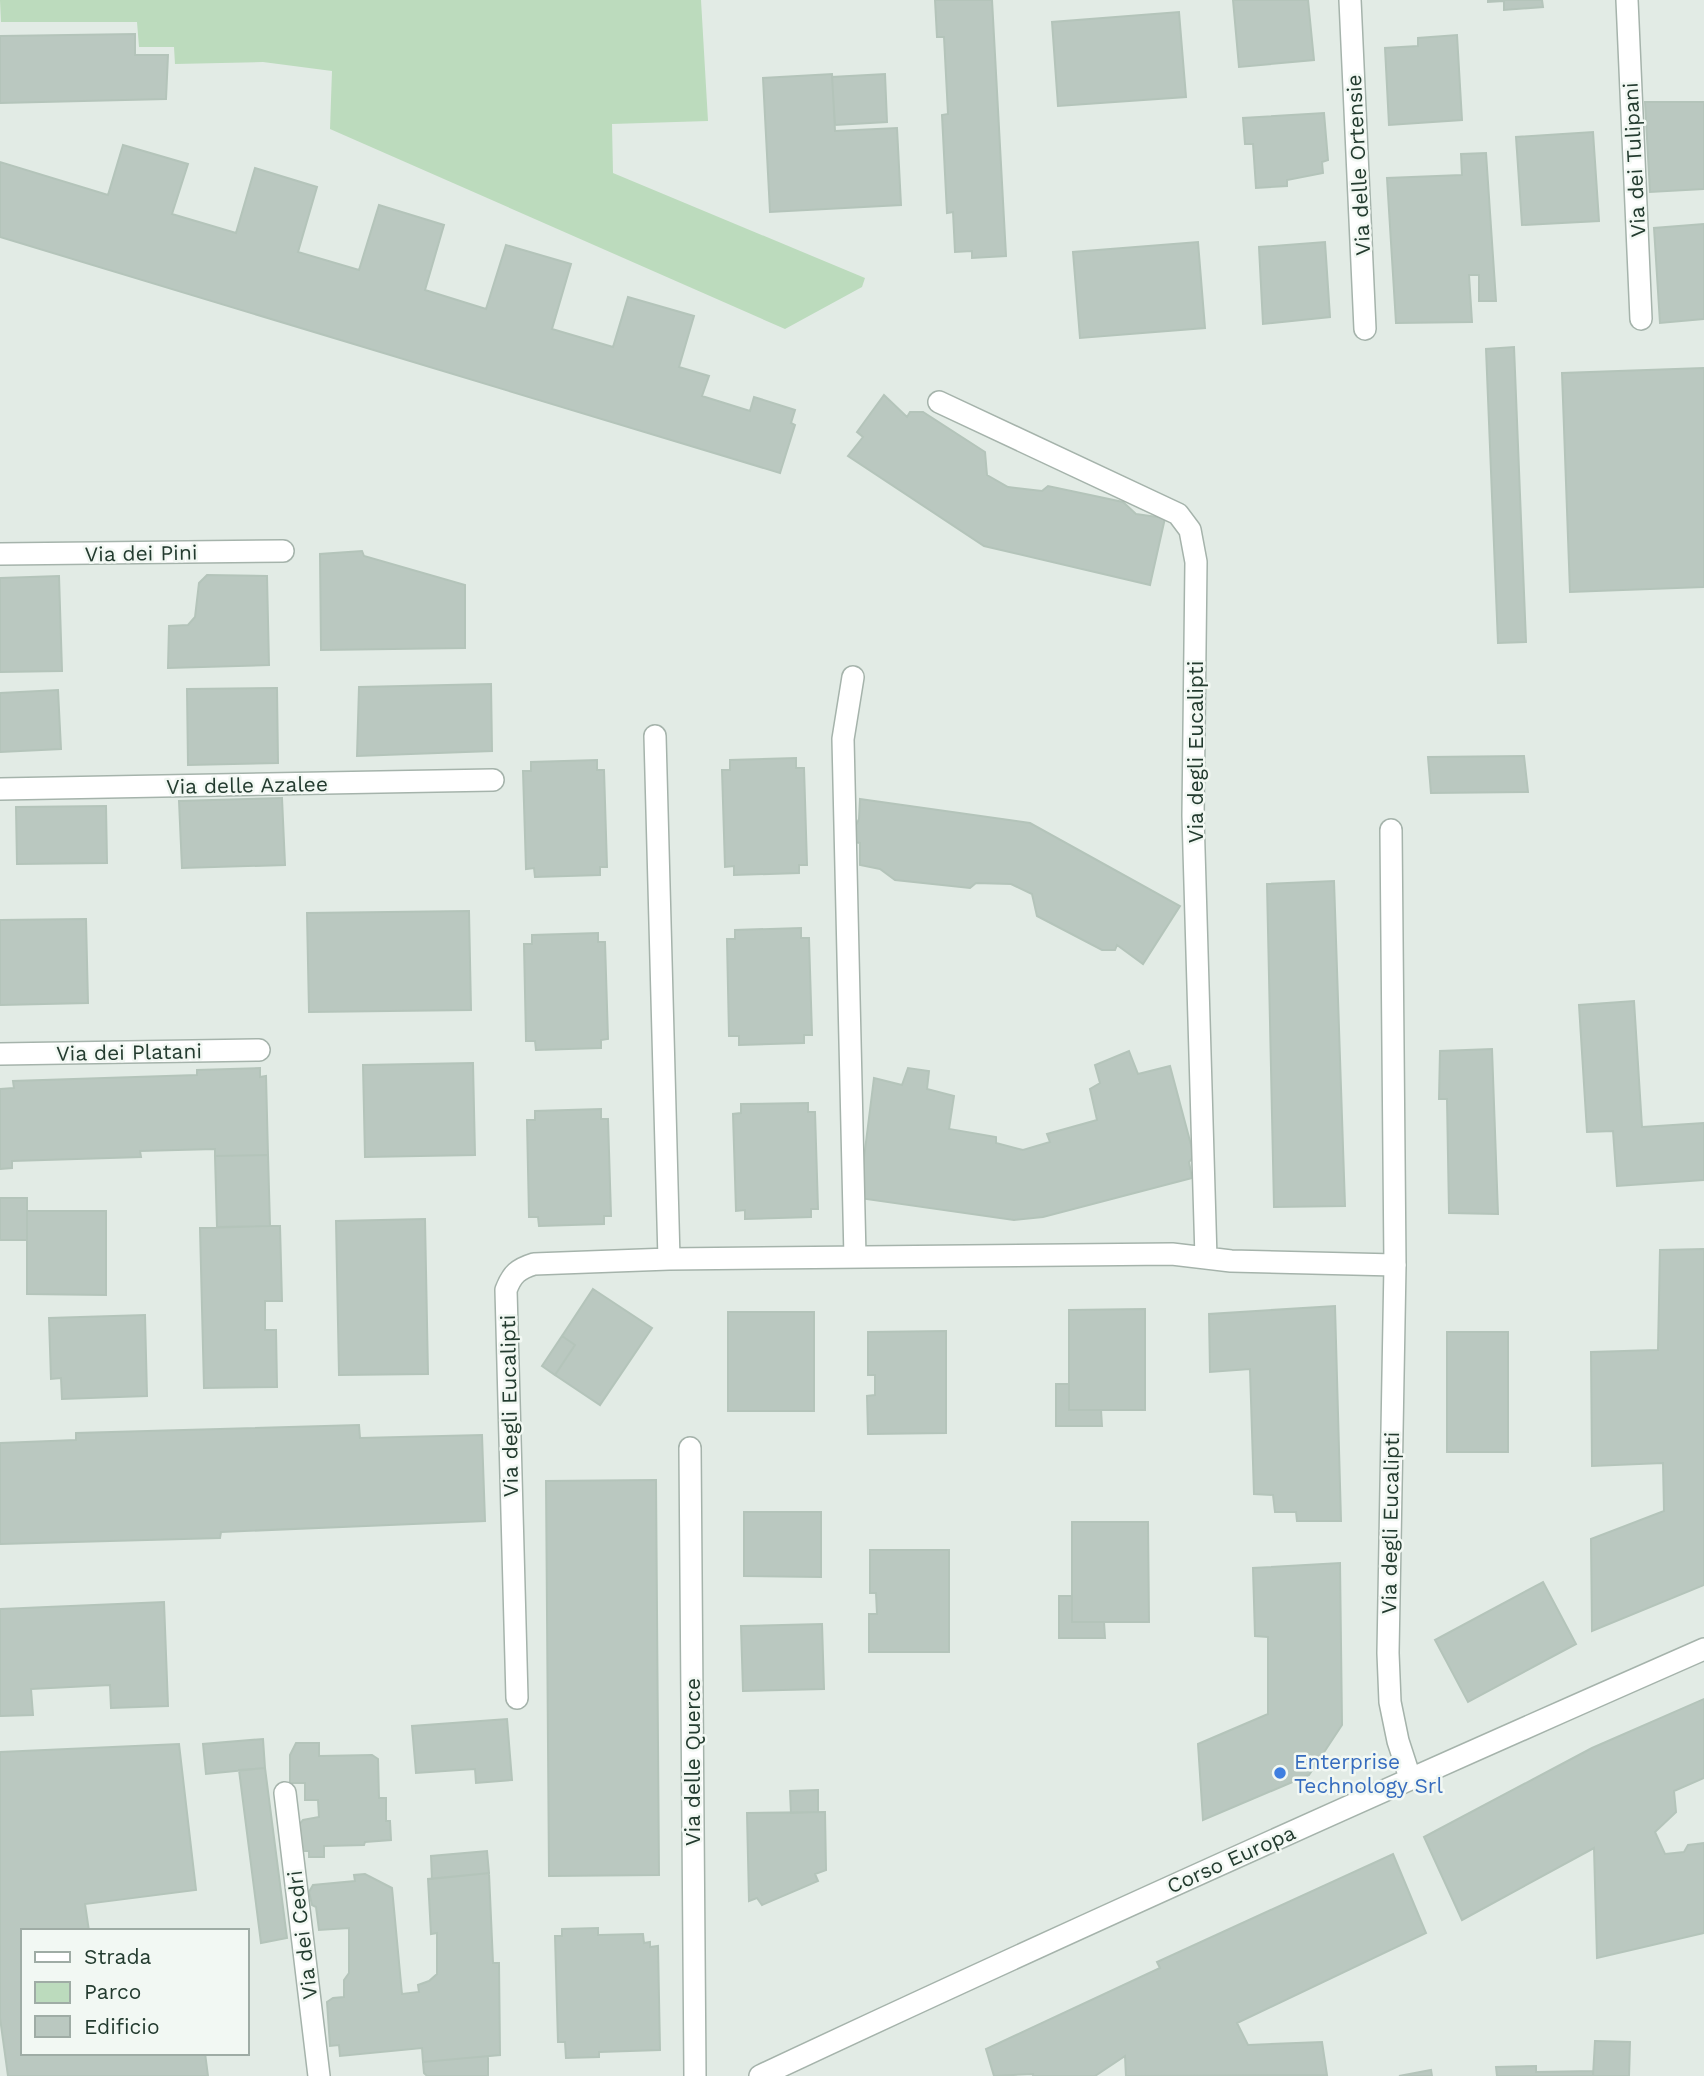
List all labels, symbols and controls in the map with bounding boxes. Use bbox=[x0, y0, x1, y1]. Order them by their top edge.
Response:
street label: Via delle Ortensie bbox=[1341, 74, 1375, 256]
street label: Via dei Tulipani bbox=[1617, 82, 1651, 238]
street label: Via dei Pini bbox=[84, 540, 198, 566]
street label: Via degli Eucalipti bbox=[1183, 661, 1208, 843]
street label: Via delle Azalee bbox=[166, 771, 328, 799]
street label: Via dei Platani bbox=[56, 1038, 202, 1066]
street label: Via degli Eucalipti bbox=[495, 1315, 523, 1497]
street label: Via degli Eucalipti bbox=[1376, 1432, 1404, 1614]
street label: Via delle Querce bbox=[680, 1678, 705, 1846]
place label: Enterprise Technology Srl bbox=[1294, 1749, 1443, 1798]
marker: Enterprise Technology Srl bbox=[1272, 1765, 1288, 1781]
street label: Corso Europa bbox=[1163, 1819, 1299, 1898]
street label: Via dei Cedri bbox=[282, 1869, 322, 2001]
legend bbox=[21, 1929, 248, 2055]
text: Strada bbox=[84, 1944, 152, 1969]
text: Parco bbox=[84, 1979, 141, 2004]
text: Edificio bbox=[84, 2014, 160, 2039]

